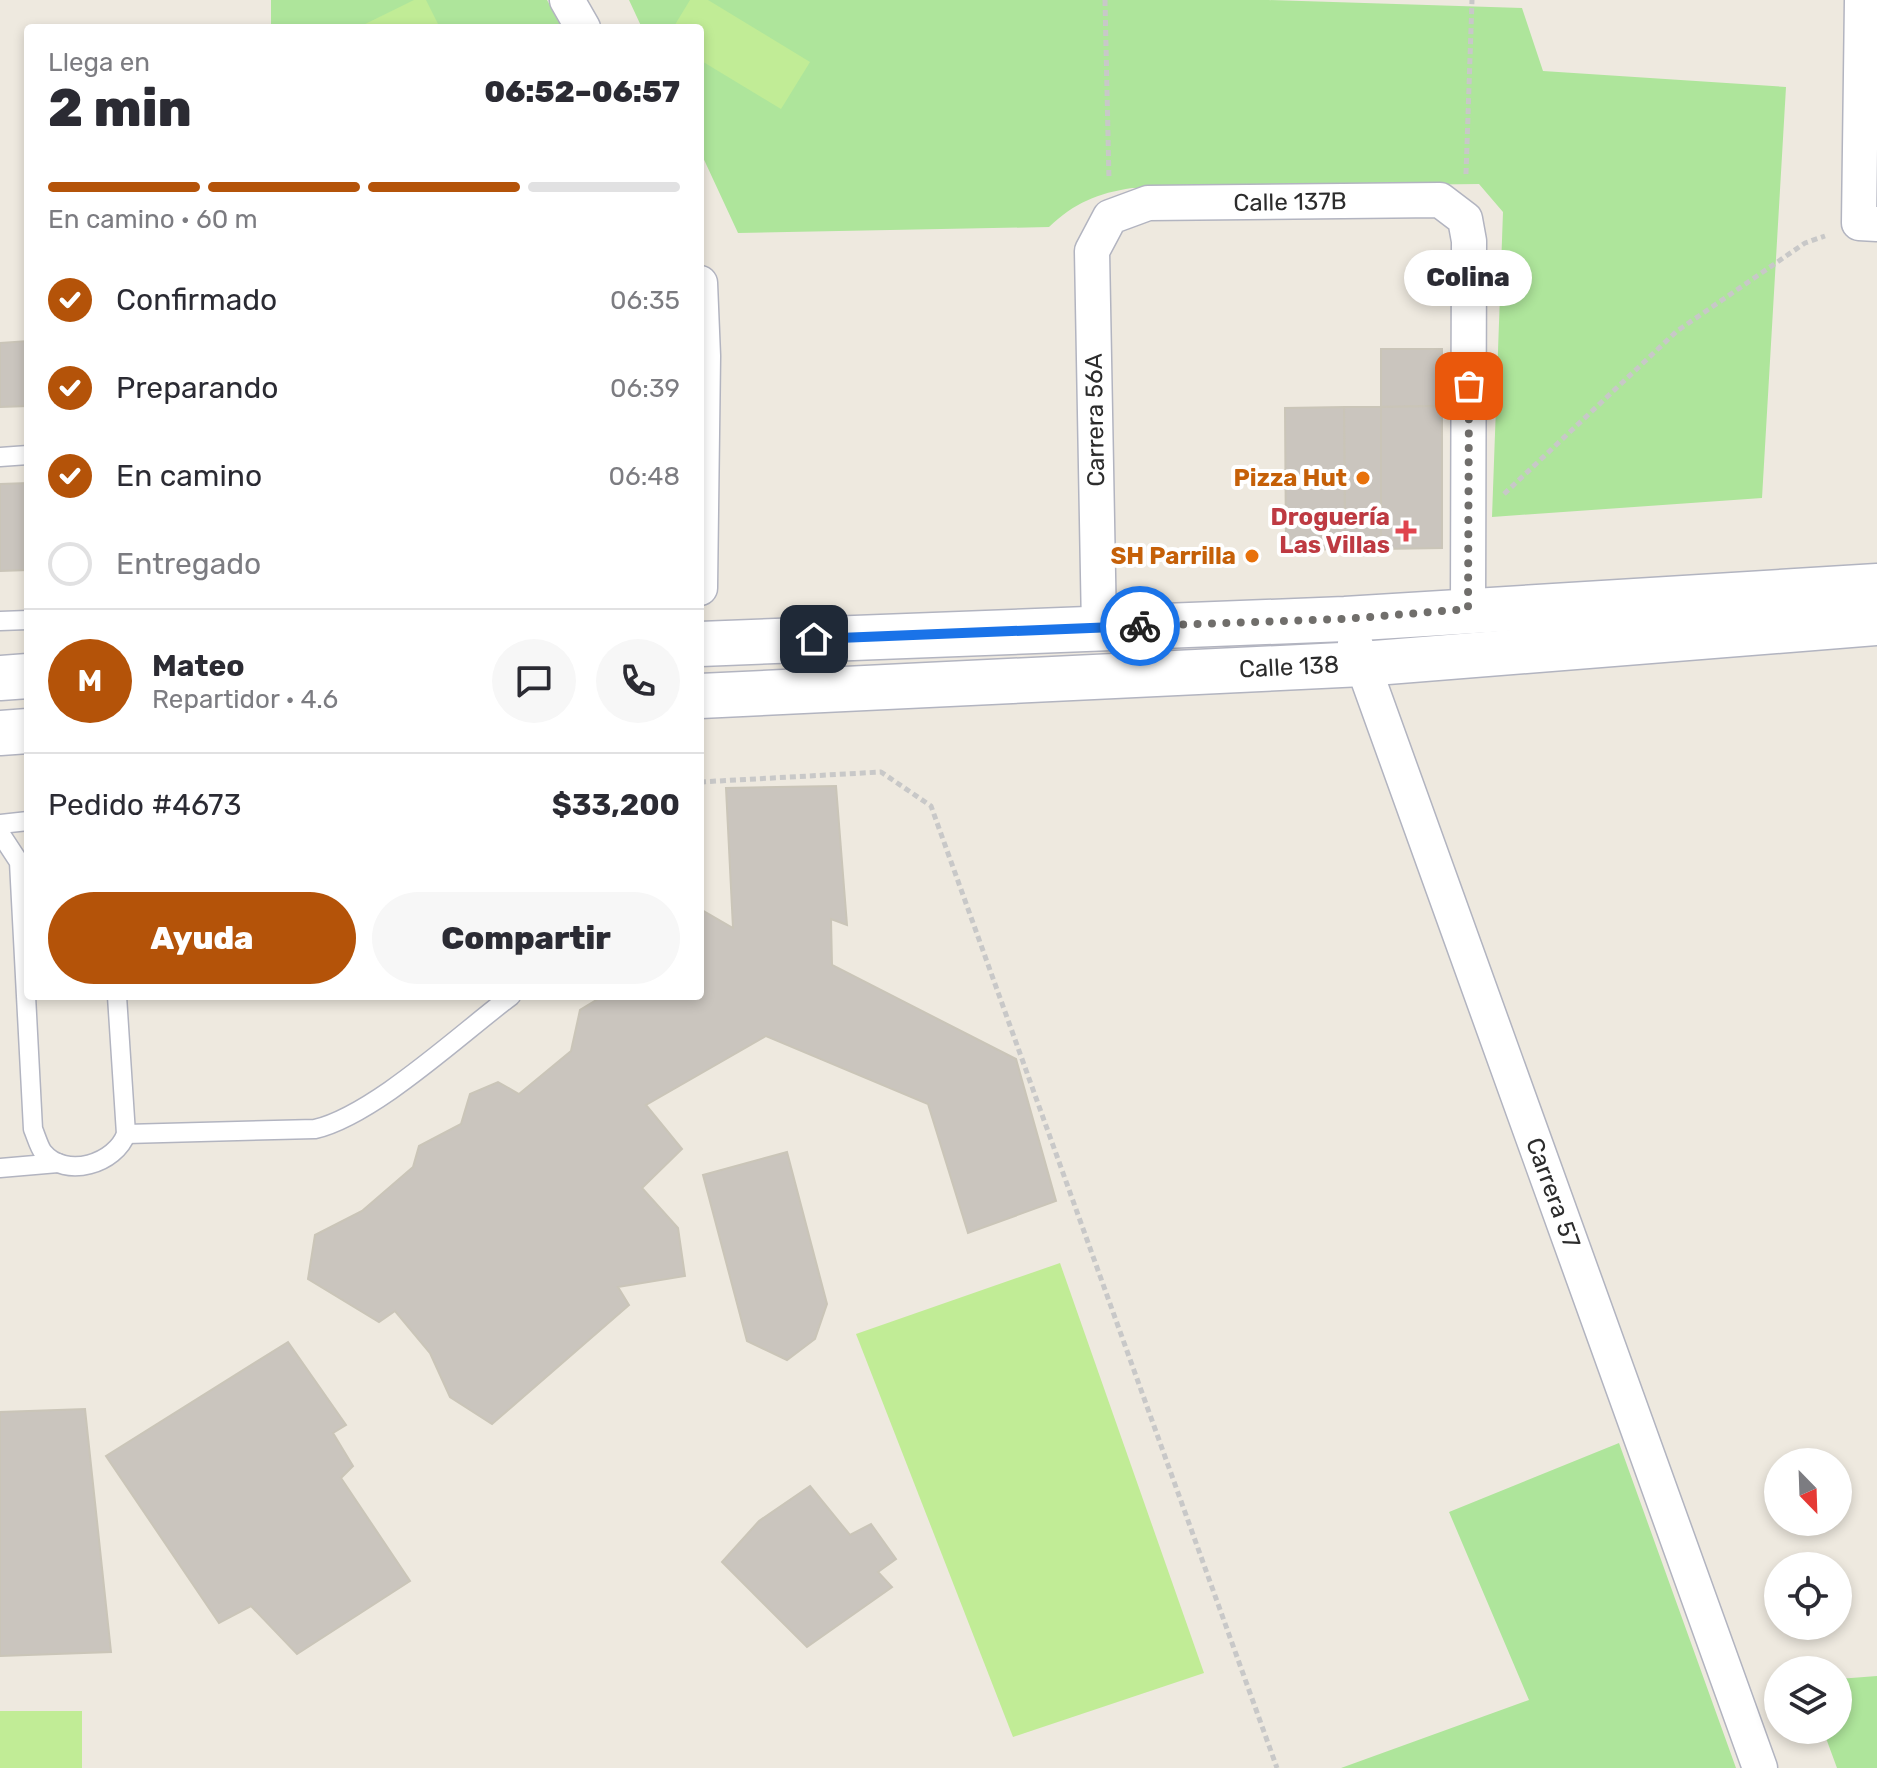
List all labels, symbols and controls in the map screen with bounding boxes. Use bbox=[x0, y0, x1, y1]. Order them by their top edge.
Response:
text: Llega en bbox=[48, 47, 150, 78]
text: 06:52–06:57 bbox=[484, 74, 680, 110]
text: 2 min bbox=[48, 77, 192, 139]
street label: Calle 137B bbox=[1233, 187, 1347, 217]
text: En camino · 60 m bbox=[48, 204, 258, 235]
callout: Colina bbox=[1405, 250, 1533, 306]
text: Colina bbox=[1426, 262, 1510, 293]
icon: check bbox=[48, 278, 92, 322]
text: Confirmado bbox=[116, 282, 277, 318]
text: 06:35 bbox=[610, 285, 680, 316]
pin bbox=[1435, 352, 1503, 420]
street label: Carrera 56A bbox=[1080, 353, 1110, 487]
icon: bag bbox=[1447, 364, 1491, 408]
icon: check bbox=[48, 366, 92, 410]
text: Preparando bbox=[116, 370, 279, 406]
text: 06:39 bbox=[610, 373, 680, 404]
icon: check bbox=[48, 454, 92, 498]
text: En camino bbox=[116, 458, 262, 494]
text: 06:48 bbox=[608, 461, 680, 492]
place label: Pizza Hut bbox=[1234, 464, 1347, 492]
marker: Pizza Hut bbox=[1354, 469, 1372, 487]
place label: Droguería Las Villas bbox=[1271, 503, 1390, 559]
marker: Droguería Las Villas bbox=[1397, 522, 1415, 540]
place label: SH Parrilla bbox=[1110, 542, 1236, 570]
text: Entregado bbox=[116, 546, 261, 582]
marker: SH Parrilla bbox=[1243, 547, 1261, 565]
courier bbox=[1100, 586, 1180, 666]
icon: bike bbox=[1118, 604, 1162, 648]
pin bbox=[780, 605, 848, 673]
icon: home bbox=[792, 617, 836, 661]
button: chat bbox=[492, 639, 576, 723]
button: phone bbox=[596, 639, 680, 723]
text: Mateo bbox=[152, 648, 245, 684]
street label: Calle 138 bbox=[1238, 650, 1340, 684]
text: M bbox=[78, 663, 102, 699]
text: Repartidor · 4.6 bbox=[152, 684, 338, 715]
text: Pedido #4673 bbox=[48, 787, 242, 823]
text: $33,200 bbox=[552, 787, 680, 823]
button: Ayuda bbox=[48, 892, 356, 984]
button: Compartir bbox=[372, 892, 680, 984]
street label: Carrera 57 bbox=[1520, 1134, 1586, 1252]
north arrow bbox=[1764, 1448, 1852, 1536]
map controls bbox=[1764, 1448, 1852, 1744]
button: locate bbox=[1764, 1552, 1852, 1640]
button: layers bbox=[1764, 1656, 1852, 1744]

